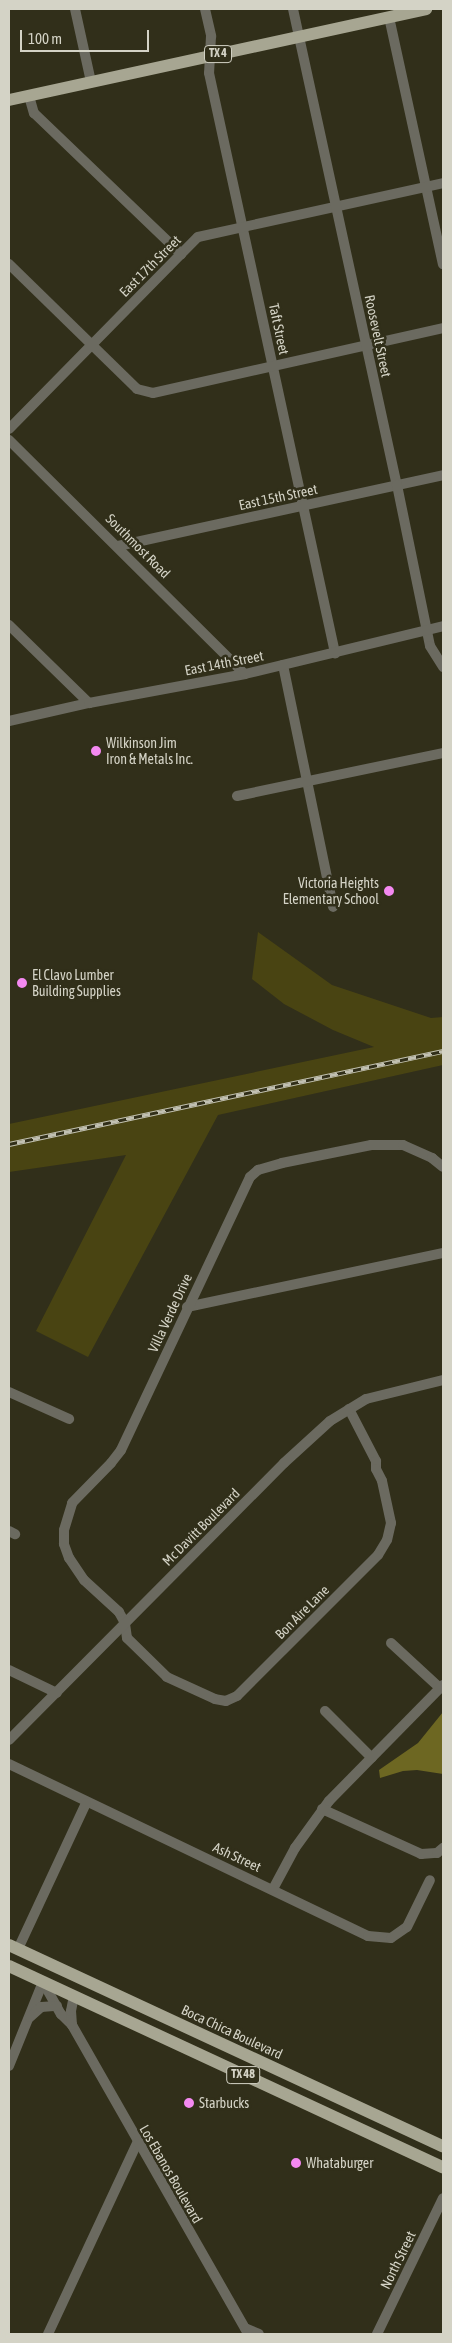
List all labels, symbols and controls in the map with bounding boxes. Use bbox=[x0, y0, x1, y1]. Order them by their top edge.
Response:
scale bar bbox=[22, 20, 151, 52]
text: 100 m bbox=[28, 30, 62, 47]
road number: TX 4 bbox=[203, 44, 233, 64]
street label: East 17th Street bbox=[116, 232, 184, 300]
street label: Roosevelt Street bbox=[361, 293, 395, 379]
street label: Taft Street bbox=[265, 302, 293, 356]
street label: East 15th Street bbox=[237, 480, 319, 514]
street label: Southmost Road bbox=[102, 510, 174, 582]
street label: East 14th Street bbox=[183, 647, 265, 679]
place label: Wilkinson Jim Iron & Metals Inc. bbox=[106, 735, 193, 768]
marker: Wilkinson Jim Iron & Metals Inc. bbox=[90, 745, 102, 757]
place label: Victoria Heights Elementary School bbox=[283, 875, 379, 908]
marker: Victoria Heights Elementary School bbox=[383, 885, 395, 897]
place label: El Clavo Lumber Building Supplies bbox=[32, 967, 121, 1000]
marker: El Clavo Lumber Building Supplies bbox=[16, 977, 28, 989]
street label: Villa Verde Drive bbox=[144, 1271, 196, 1355]
street label: Mc Davitt Boulevard bbox=[159, 1485, 243, 1569]
street label: Bon Aire Lane bbox=[271, 1581, 333, 1643]
street label: Ash Street bbox=[210, 1839, 264, 1875]
street label: Boca Chica Boulevard bbox=[179, 2001, 285, 2063]
road number: TX 48 bbox=[226, 2066, 260, 2084]
place label: Starbucks bbox=[199, 2095, 249, 2111]
marker: Starbucks bbox=[183, 2097, 195, 2109]
street label: Los Ebanos Boulevard bbox=[136, 2122, 206, 2226]
place label: Whataburger bbox=[306, 2155, 373, 2171]
marker: Whataburger bbox=[290, 2157, 302, 2169]
street label: North Street bbox=[377, 2228, 419, 2292]

